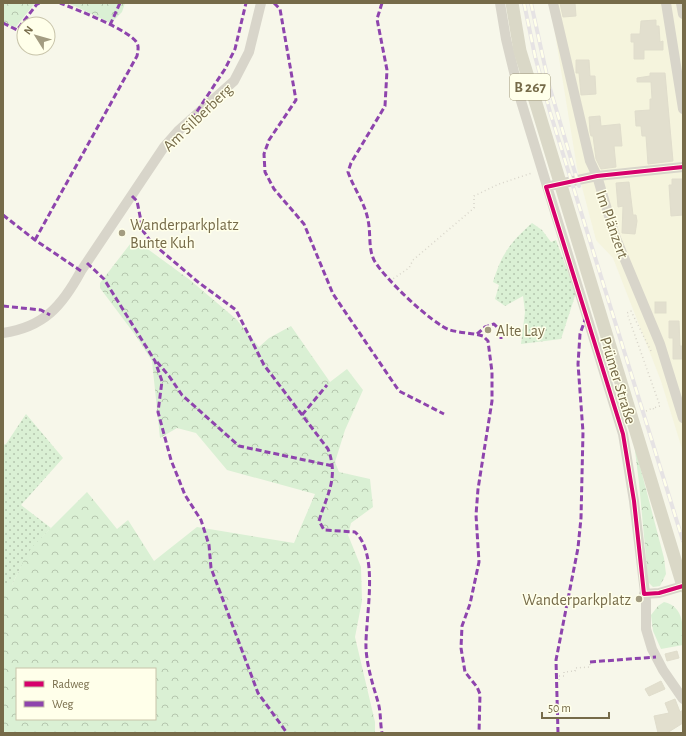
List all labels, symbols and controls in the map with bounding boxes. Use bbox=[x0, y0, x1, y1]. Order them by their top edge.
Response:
north arrow bbox=[16, 16, 56, 56]
text: N bbox=[22, 24, 35, 37]
road number: B 267 bbox=[510, 74, 550, 100]
street label: Am Silberberg bbox=[160, 81, 236, 154]
street label: Im Plänzert bbox=[593, 188, 631, 261]
place label: Wanderparkplatz Bunte Kuh bbox=[130, 217, 239, 251]
marker: Wanderparkplatz Bunte Kuh bbox=[117, 228, 127, 238]
place label: Alte Lay bbox=[496, 323, 545, 340]
marker: Alte Lay bbox=[483, 325, 493, 335]
street label: Prümer Straße bbox=[597, 335, 639, 426]
place label: Wanderparkplatz bbox=[522, 592, 631, 608]
marker: Wanderparkplatz bbox=[634, 594, 644, 604]
legend bbox=[16, 668, 156, 720]
text: Radweg bbox=[52, 678, 89, 690]
scale bar bbox=[542, 694, 609, 720]
text: Weg bbox=[52, 698, 74, 710]
text: 50 m bbox=[548, 702, 571, 714]

